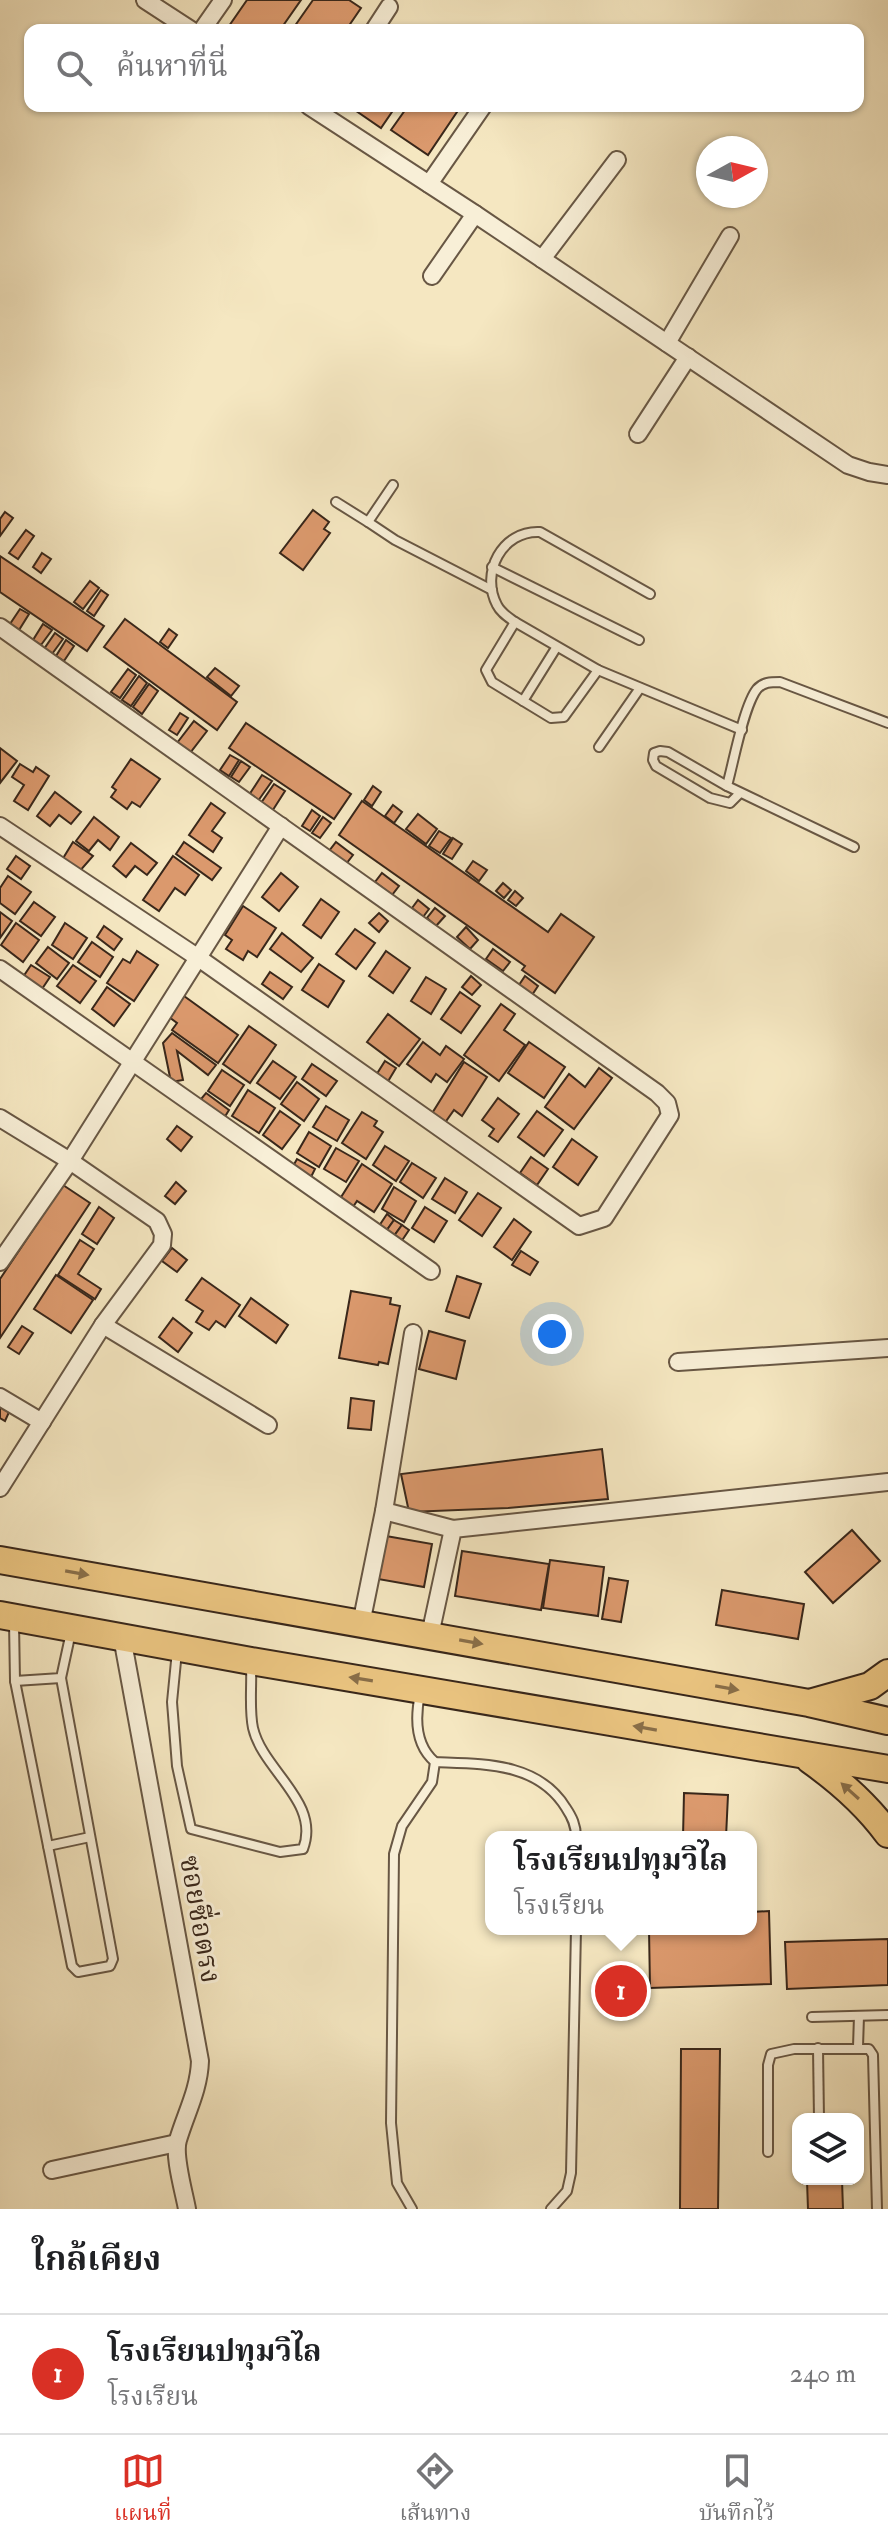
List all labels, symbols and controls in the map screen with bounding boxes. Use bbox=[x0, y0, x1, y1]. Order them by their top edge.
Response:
search box bbox=[24, 24, 864, 112]
icon: search bbox=[52, 46, 96, 90]
text: ค้นหาที่นี่ bbox=[116, 48, 228, 85]
north arrow bbox=[696, 136, 768, 208]
your location bbox=[532, 1314, 572, 1354]
one-way arrow bbox=[65, 1568, 90, 1580]
one-way arrow bbox=[459, 1637, 484, 1649]
one-way arrow bbox=[349, 1673, 374, 1685]
one-way arrow bbox=[715, 1682, 740, 1695]
one-way arrow bbox=[632, 1722, 657, 1734]
one-way arrow bbox=[841, 1783, 861, 1800]
popup bbox=[485, 1831, 757, 1935]
text: โรงเรียนปทุมวิไล bbox=[514, 1842, 728, 1879]
street label: ซอยซื่อตรง bbox=[171, 1852, 232, 1986]
text: โรงเรียน bbox=[514, 1890, 604, 1922]
pin: 1 bbox=[595, 1961, 647, 2021]
map controls bbox=[792, 2113, 864, 2185]
button: layers bbox=[792, 2113, 864, 2185]
text: ใกล้เคียง bbox=[32, 2238, 161, 2281]
text: โรงเรียนปทุมวิไล bbox=[108, 2333, 322, 2370]
text: 1 bbox=[53, 2358, 63, 2390]
text: 240 m bbox=[790, 2358, 856, 2390]
text: โรงเรียน bbox=[108, 2381, 198, 2413]
tab: แผนที่ bbox=[114, 2449, 172, 2532]
tab: เส้นทาง bbox=[400, 2449, 471, 2532]
tab: บันทึกไว้ bbox=[699, 2449, 774, 2532]

